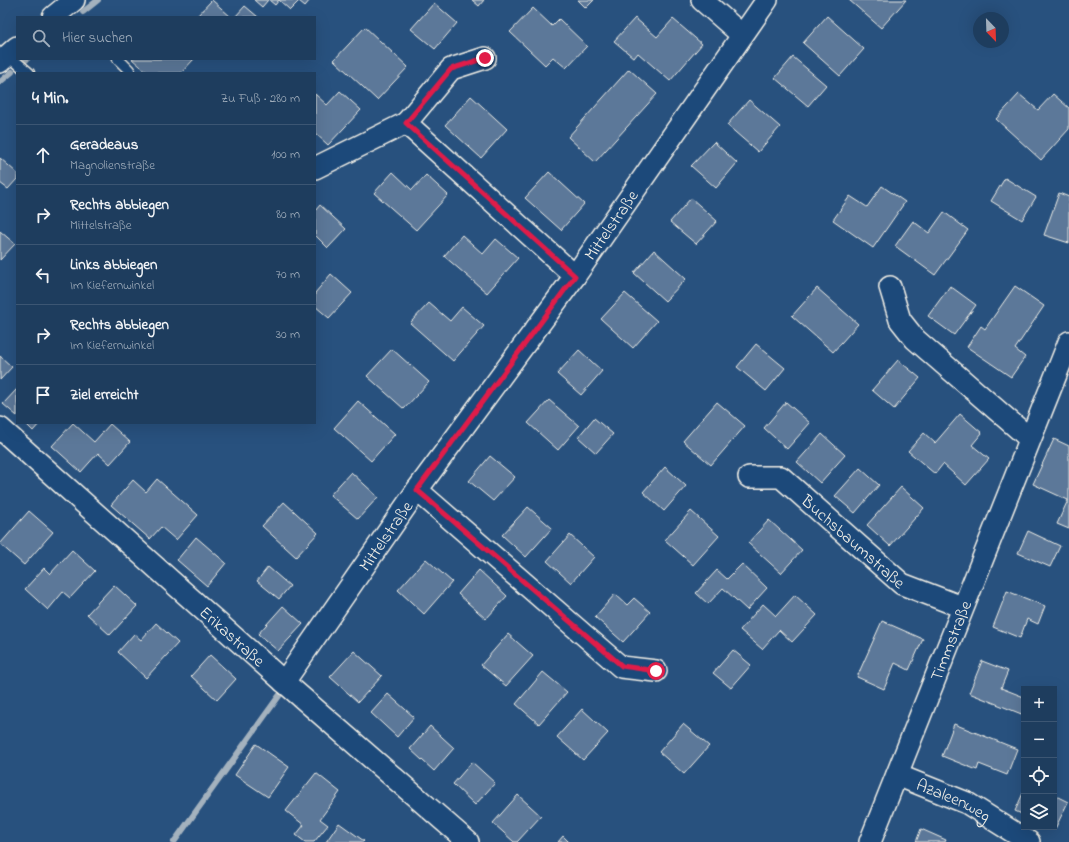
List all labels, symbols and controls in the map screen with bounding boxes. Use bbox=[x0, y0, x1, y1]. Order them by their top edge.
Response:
north arrow bbox=[973, 12, 1009, 48]
search box bbox=[16, 16, 316, 60]
icon: search bbox=[30, 27, 52, 49]
text: Hier suchen bbox=[62, 27, 133, 49]
route end bbox=[476, 49, 494, 67]
text: 4 Min. bbox=[32, 86, 68, 111]
text: Zu Fuß · 280 m bbox=[221, 89, 300, 108]
text: Geradeaus bbox=[70, 134, 138, 156]
icon: ahead bbox=[32, 144, 54, 166]
text: 100 m bbox=[271, 145, 300, 164]
text: Magnolienstraße bbox=[70, 156, 155, 175]
street label: Mittelstraße bbox=[579, 185, 645, 266]
text: Rechts abbiegen bbox=[70, 194, 169, 216]
icon: right bbox=[32, 204, 54, 226]
text: 80 m bbox=[276, 205, 300, 224]
text: Mittelstraße bbox=[70, 216, 132, 235]
text: Links abbiegen bbox=[70, 254, 157, 276]
icon: left bbox=[32, 264, 54, 286]
text: 70 m bbox=[276, 265, 300, 284]
text: Im Kiefernwinkel bbox=[70, 276, 154, 295]
text: Rechts abbiegen bbox=[70, 314, 169, 336]
icon: right bbox=[32, 324, 54, 346]
text: 30 m bbox=[276, 325, 300, 344]
text: Im Kiefernwinkel bbox=[70, 336, 154, 355]
icon: arrive bbox=[32, 384, 54, 406]
text: Ziel erreicht bbox=[70, 384, 138, 406]
street label: Buchsbaumstraße bbox=[794, 489, 911, 596]
street label: Mittelstraße bbox=[353, 496, 420, 577]
street label: Timmstraße bbox=[924, 597, 979, 685]
street label: Erikastraße bbox=[193, 601, 270, 674]
route start bbox=[647, 662, 665, 680]
map controls bbox=[1021, 686, 1057, 830]
button: + bbox=[1021, 686, 1057, 722]
button: − bbox=[1021, 722, 1057, 758]
button: locate bbox=[1021, 758, 1057, 794]
street label: Azaleenweg bbox=[912, 773, 995, 831]
button: layers bbox=[1021, 794, 1057, 830]

